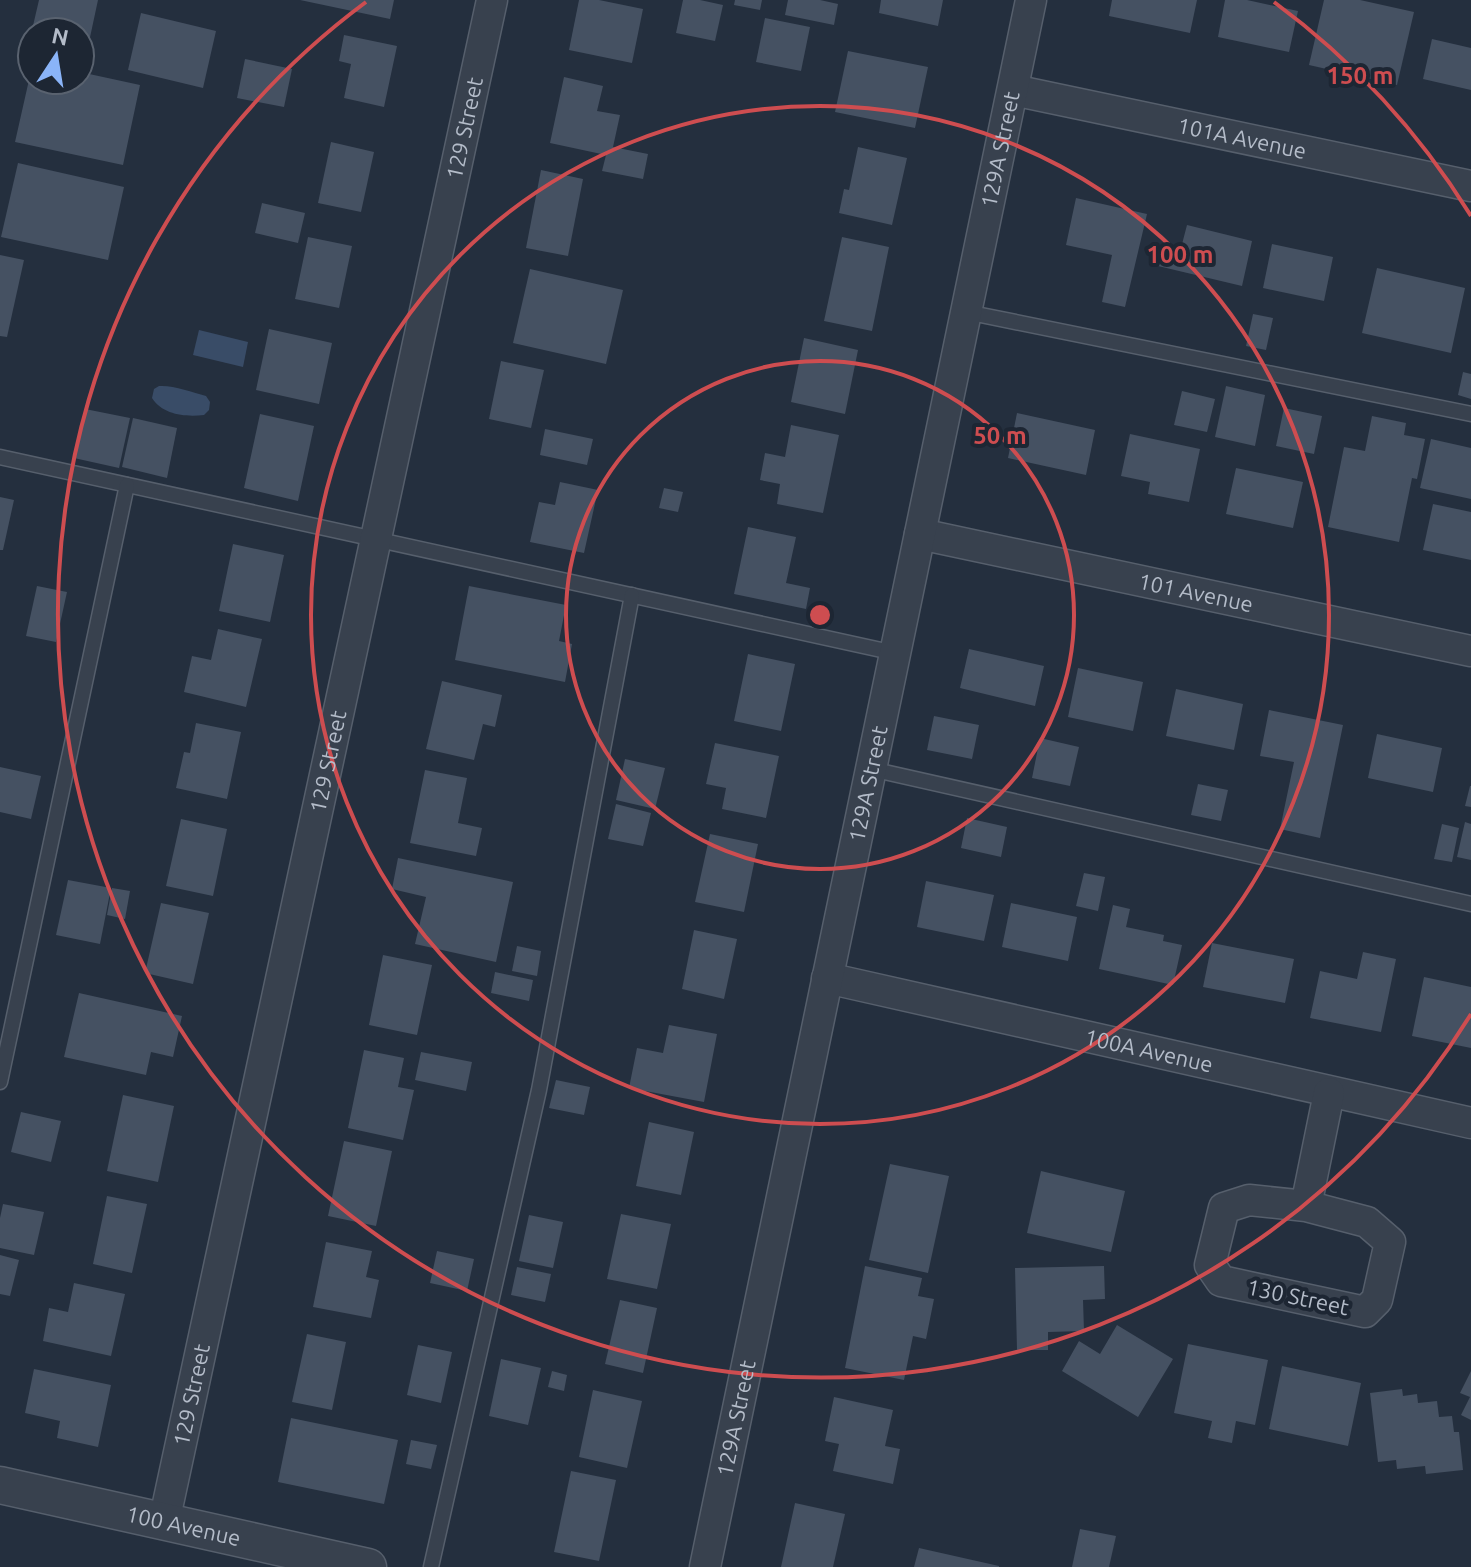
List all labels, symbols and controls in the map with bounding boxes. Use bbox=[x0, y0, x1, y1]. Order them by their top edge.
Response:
north arrow bbox=[16, 16, 96, 96]
text: N bbox=[50, 22, 71, 50]
text: 150 m bbox=[1327, 62, 1393, 89]
street label: 129 Street bbox=[441, 74, 487, 181]
street label: 129A Street bbox=[975, 89, 1024, 210]
street label: 101A Avenue bbox=[1176, 112, 1309, 163]
text: 100 m bbox=[1147, 241, 1213, 268]
text: 50 m bbox=[973, 422, 1027, 449]
street label: 101 Avenue bbox=[1136, 568, 1256, 616]
centre of rings bbox=[806, 601, 834, 629]
street label: 129 Street bbox=[304, 708, 351, 815]
street label: 129A Street bbox=[843, 723, 892, 844]
street label: 100A Avenue bbox=[1083, 1023, 1216, 1077]
street label: 130 Street bbox=[1245, 1274, 1352, 1320]
street label: 129 Street bbox=[168, 1341, 214, 1448]
street label: 129A Street bbox=[711, 1357, 760, 1478]
street label: 100 Avenue bbox=[124, 1501, 243, 1550]

